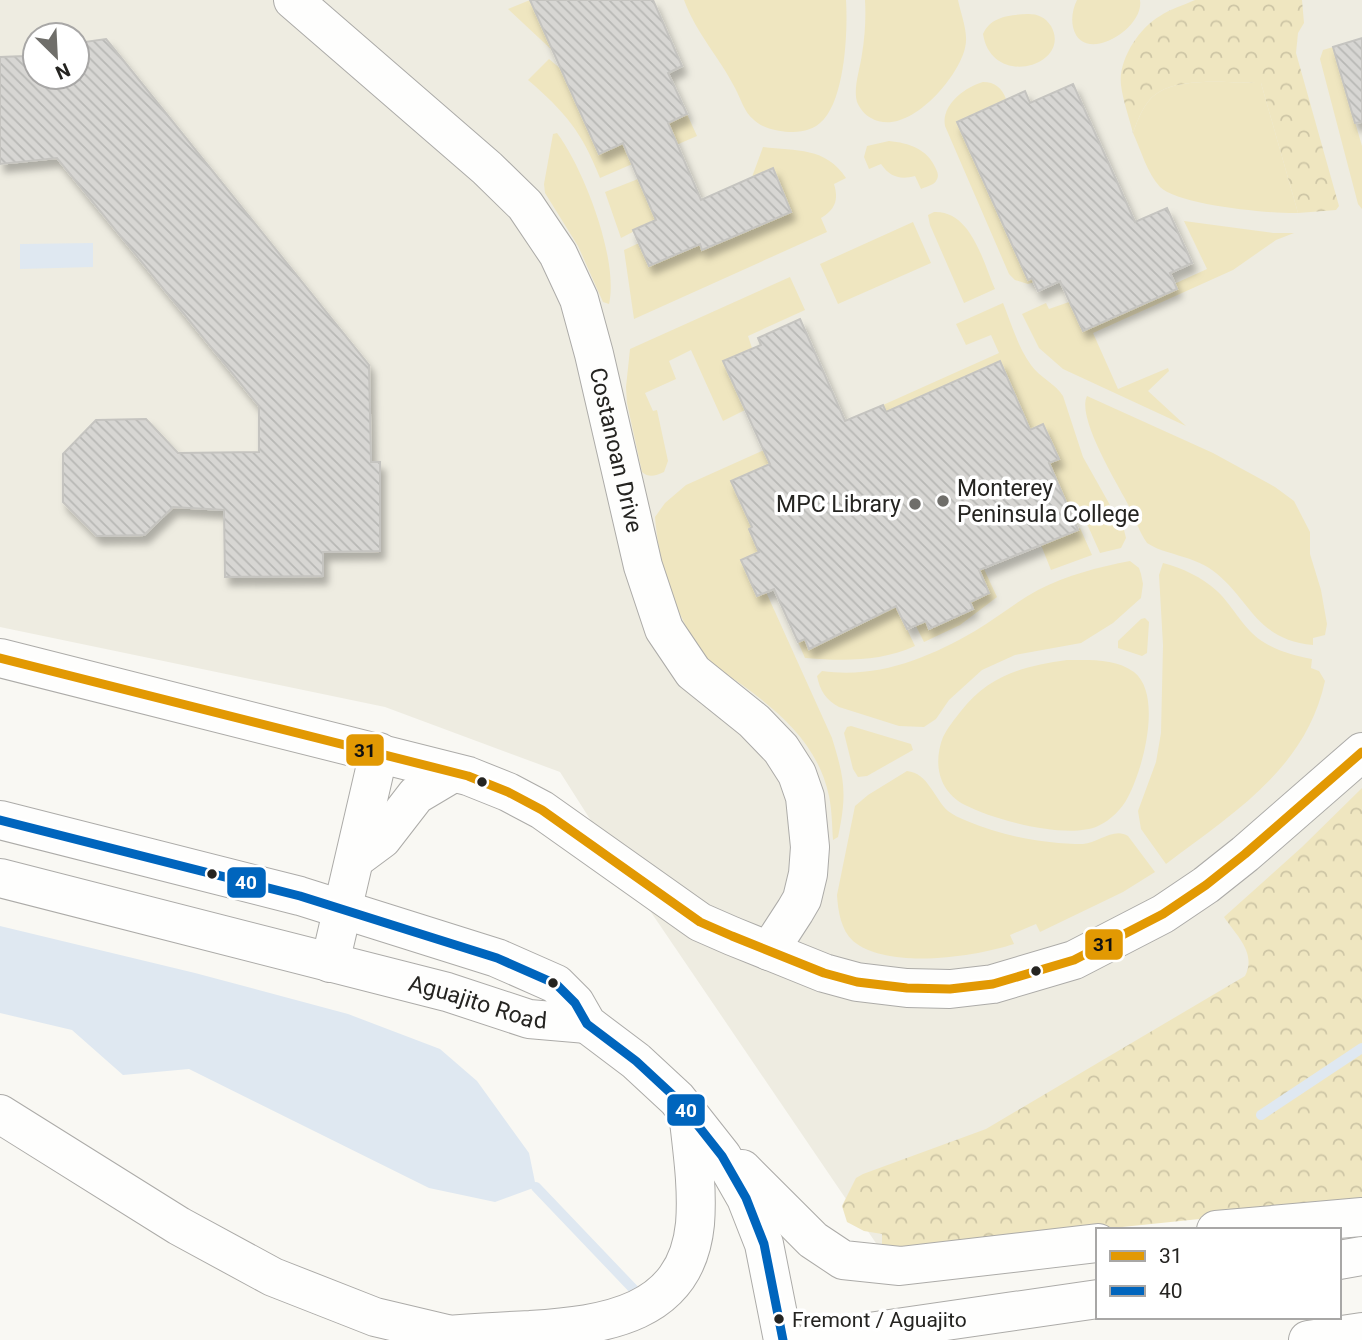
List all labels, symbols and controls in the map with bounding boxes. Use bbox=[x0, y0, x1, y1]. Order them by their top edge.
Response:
north arrow bbox=[21, 21, 91, 91]
text: N bbox=[52, 58, 74, 84]
street label: Costanoan Drive bbox=[584, 365, 648, 535]
place label: Monterey Peninsula College bbox=[957, 475, 1140, 528]
place label: MPC Library bbox=[776, 491, 901, 518]
marker: Monterey Peninsula College bbox=[935, 493, 951, 509]
marker: MPC Library bbox=[907, 496, 923, 512]
line badge: 31 bbox=[345, 733, 385, 767]
text: 31 bbox=[354, 739, 376, 762]
unlabelled marker bbox=[475, 775, 489, 789]
line badge: 40 bbox=[226, 866, 267, 899]
unlabelled marker bbox=[205, 867, 219, 881]
text: 40 bbox=[235, 871, 257, 894]
line badge: 31 bbox=[1084, 928, 1124, 961]
text: 31 bbox=[1093, 933, 1115, 956]
unlabelled marker bbox=[1029, 964, 1043, 978]
street label: Aguajito Road bbox=[406, 970, 548, 1034]
unlabelled marker bbox=[546, 976, 560, 990]
line badge: 40 bbox=[666, 1093, 706, 1127]
text: 40 bbox=[675, 1099, 697, 1122]
legend bbox=[1096, 1228, 1341, 1319]
text: 31 bbox=[1159, 1244, 1183, 1268]
text: 40 bbox=[1159, 1279, 1183, 1303]
place label: Fremont / Aguajito bbox=[792, 1308, 967, 1332]
marker: Fremont / Aguajito bbox=[772, 1312, 786, 1326]

